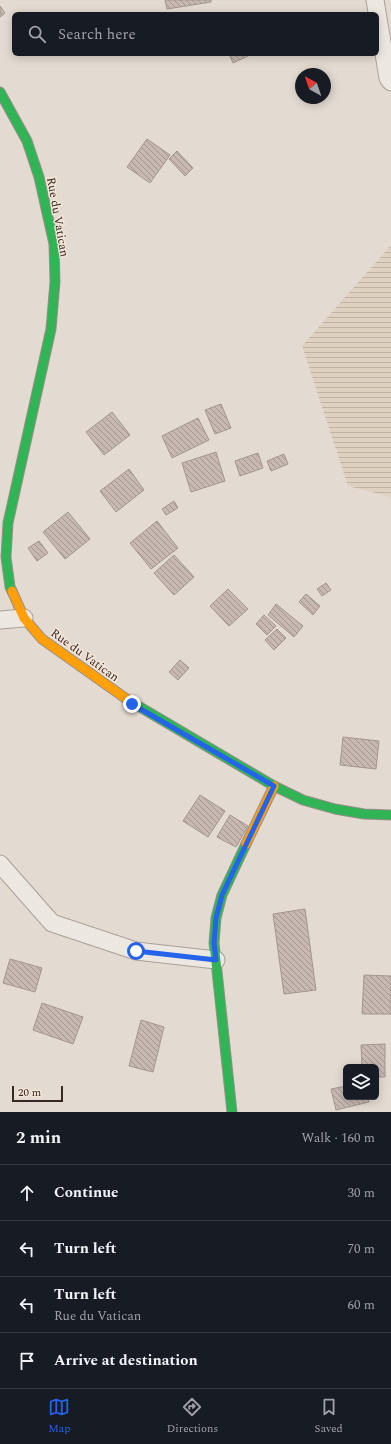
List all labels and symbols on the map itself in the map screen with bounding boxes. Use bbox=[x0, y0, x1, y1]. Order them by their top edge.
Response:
north arrow bbox=[295, 68, 331, 104]
street label: Rue du Vatican bbox=[41, 176, 74, 258]
street label: Rue du Vatican bbox=[46, 624, 123, 687]
route end bbox=[123, 695, 141, 713]
route start bbox=[127, 942, 145, 960]
scale bar bbox=[12, 1084, 63, 1103]

